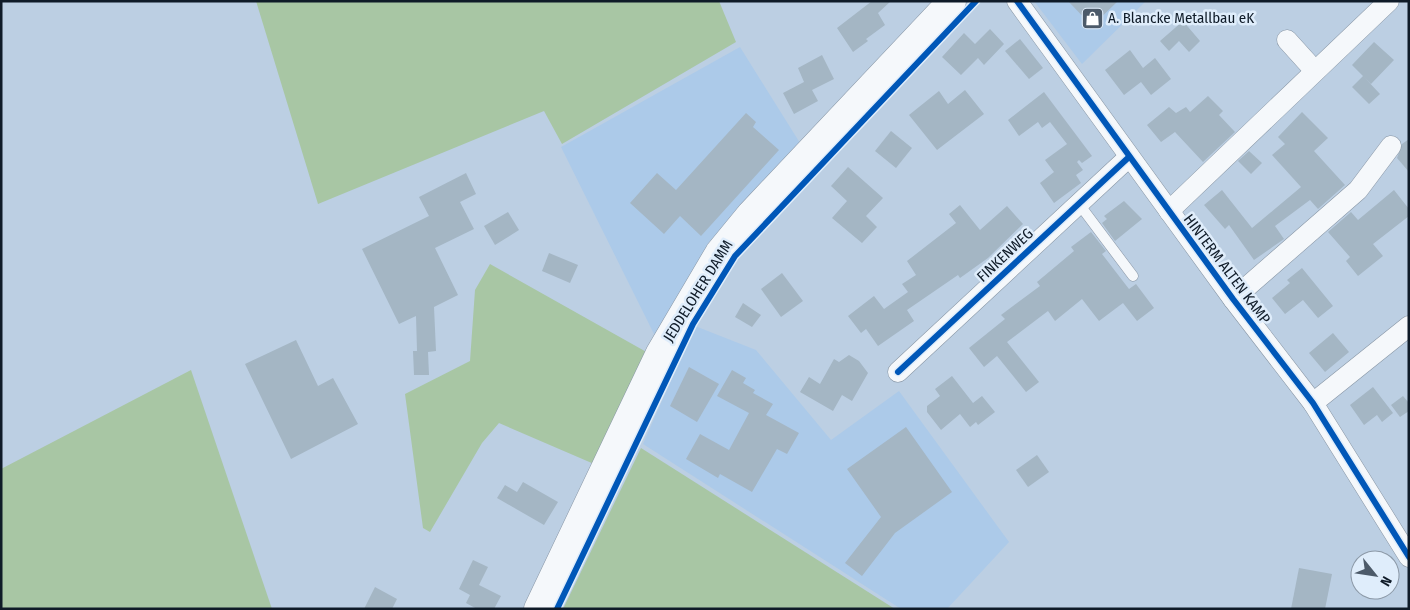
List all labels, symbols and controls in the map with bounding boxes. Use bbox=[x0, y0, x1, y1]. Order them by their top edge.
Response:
shop icon: A. Blancke Metallbau eK bbox=[1080, 6, 1104, 30]
place label: A. Blancke Metallbau eK bbox=[1108, 9, 1254, 27]
street label: HINTERM ALTEN KAMP bbox=[1180, 211, 1274, 328]
street label: FINKENWEG bbox=[973, 224, 1037, 286]
street label: JEDDELOHER DAMM bbox=[659, 237, 737, 345]
north arrow bbox=[1350, 550, 1400, 600]
text: N bbox=[1376, 573, 1395, 589]

